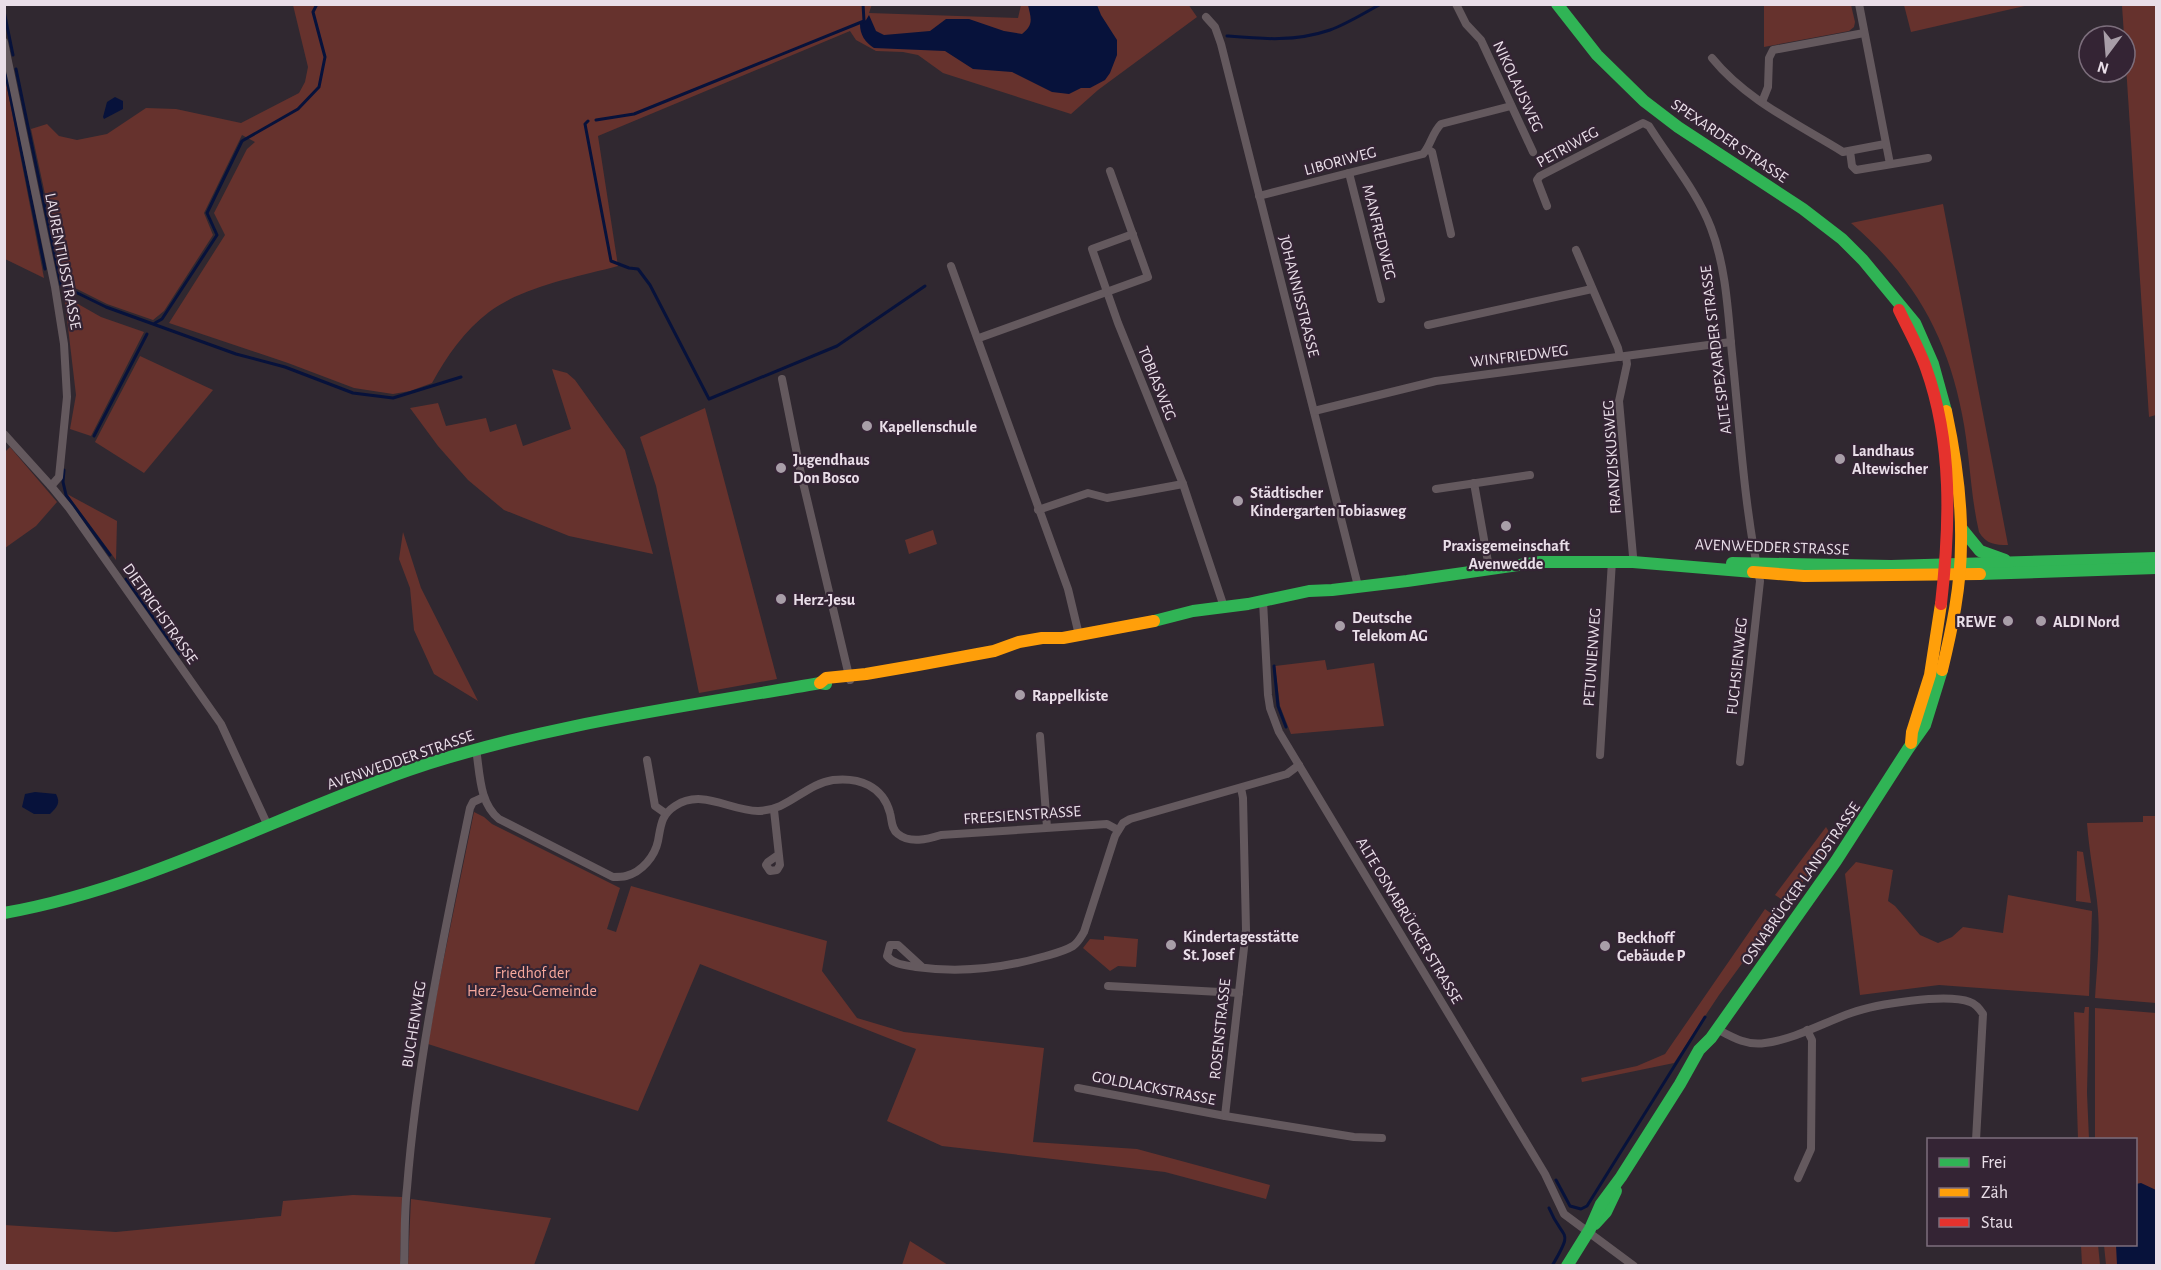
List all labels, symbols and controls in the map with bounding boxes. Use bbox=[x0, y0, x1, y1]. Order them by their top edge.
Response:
north arrow bbox=[2077, 24, 2137, 84]
street label: NIKOLAUSWEG bbox=[1490, 38, 1546, 134]
text: N bbox=[2096, 58, 2111, 77]
street label: SPEXARDER STRASSE bbox=[1668, 96, 1791, 186]
street label: PETRIWEG bbox=[1534, 123, 1601, 170]
street label: LIBORIWEG bbox=[1302, 144, 1378, 178]
street label: MANFREDWEG bbox=[1359, 183, 1399, 282]
street label: LAURENTIUSSTRASSE bbox=[42, 192, 84, 331]
street label: JOHANNISSTRASSE bbox=[1276, 234, 1322, 359]
street label: ALTE SPEXARDER STRASSE bbox=[1698, 264, 1734, 435]
street label: WINFRIEDWEG bbox=[1469, 342, 1569, 370]
street label: TOBIASWEG bbox=[1135, 344, 1179, 423]
street label: FRANZISKUSWEG bbox=[1600, 400, 1624, 514]
marker: Kapellenschule bbox=[860, 419, 874, 433]
place label: Kapellenschule bbox=[879, 419, 977, 435]
place label: Landhaus Altewischer bbox=[1852, 443, 1928, 477]
place label: Jugendhaus Don Bosco bbox=[793, 452, 870, 486]
marker: Landhaus Altewischer bbox=[1833, 452, 1847, 466]
marker: Jugendhaus Don Bosco bbox=[774, 461, 788, 475]
place label: Städtischer Kindergarten Tobiasweg bbox=[1250, 485, 1407, 519]
marker: Städtischer Kindergarten Tobiasweg bbox=[1231, 494, 1245, 508]
marker: Praxisgemeinschaft Avenwedde bbox=[1499, 519, 1513, 533]
street label: AVENWEDDER STRASSE bbox=[1695, 536, 1850, 558]
place label: Praxisgemeinschaft Avenwedde bbox=[1442, 538, 1570, 572]
street label: DIETRICHSTRASSE bbox=[120, 560, 201, 667]
marker: Herz-Jesu bbox=[774, 592, 788, 606]
place label: Herz-Jesu bbox=[793, 592, 856, 608]
street label: PETUNIENWEG bbox=[1581, 607, 1603, 707]
place label: Deutsche Telekom AG bbox=[1352, 610, 1428, 644]
place label: REWE bbox=[1956, 614, 1996, 630]
marker: REWE bbox=[2001, 614, 2015, 628]
marker: ALDI Nord bbox=[2034, 614, 2048, 628]
place label: ALDI Nord bbox=[2053, 614, 2120, 630]
street label: FUCHSIENWEG bbox=[1724, 617, 1750, 716]
marker: Deutsche Telekom AG bbox=[1333, 619, 1347, 633]
marker: Rappelkiste bbox=[1013, 688, 1027, 702]
place label: Rappelkiste bbox=[1032, 688, 1109, 704]
street label: AVENWEDDER STRASSE bbox=[325, 727, 476, 793]
street label: OSNABRÜCKER LANDSTRASSE bbox=[1737, 798, 1863, 968]
street label: FREESIENSTRASSE bbox=[963, 803, 1082, 827]
street label: ALTE OSNABRÜCKER STRASSE bbox=[1353, 834, 1467, 1007]
place label: Kindertagesstätte St. Josef bbox=[1183, 929, 1299, 963]
place label: Beckhoff Gebäude P bbox=[1617, 930, 1686, 964]
marker: Kindertagesstätte St. Josef bbox=[1164, 938, 1178, 952]
marker: Beckhoff Gebäude P bbox=[1598, 939, 1612, 953]
park label: Friedhof der Herz-Jesu-Gemeinde bbox=[467, 965, 597, 999]
street label: ROSENSTRASSE bbox=[1207, 978, 1233, 1080]
street label: BUCHENWEG bbox=[399, 980, 429, 1069]
street label: GOLDLACKSTRASSE bbox=[1091, 1068, 1217, 1108]
legend bbox=[1927, 1138, 2137, 1246]
text: Frei bbox=[1981, 1154, 2007, 1172]
text: Zäh bbox=[1981, 1184, 2008, 1202]
text: Stau bbox=[1981, 1214, 2013, 1232]

